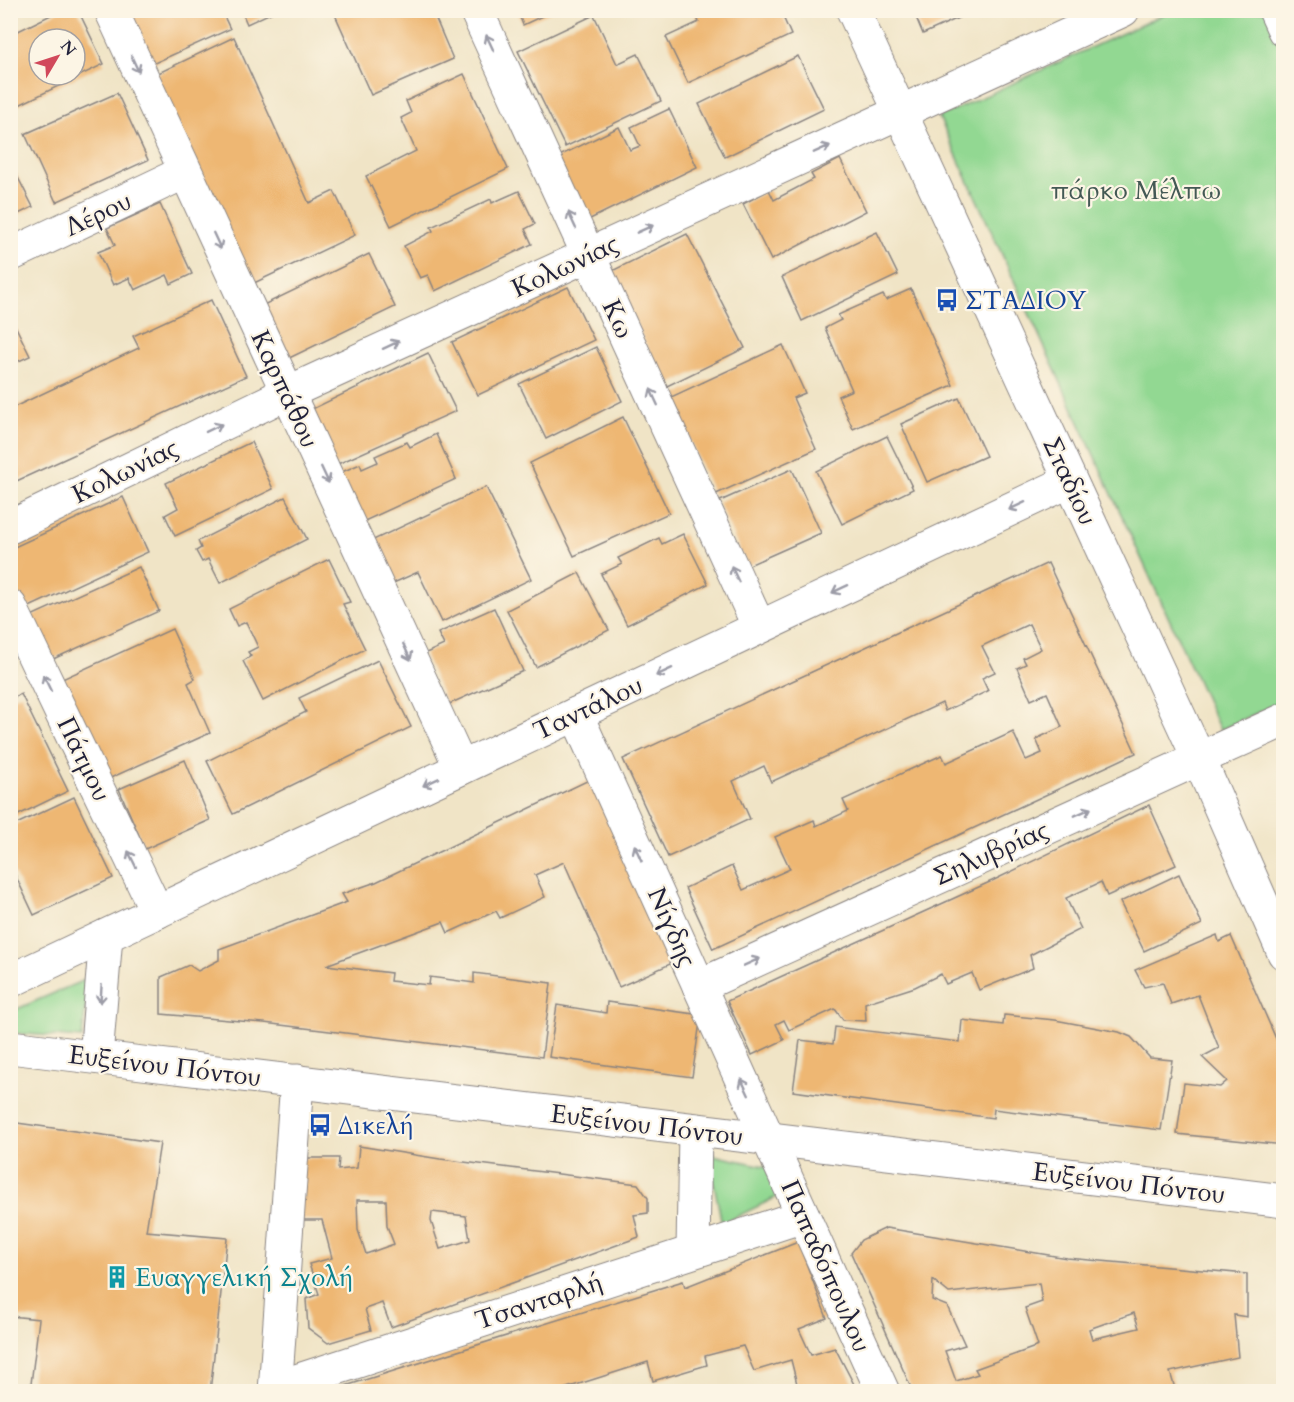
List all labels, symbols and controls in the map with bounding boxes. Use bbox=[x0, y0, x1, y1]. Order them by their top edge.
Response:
north arrow bbox=[27, 27, 87, 87]
one-way arrow bbox=[484, 34, 496, 52]
text: N bbox=[55, 36, 81, 61]
one-way arrow bbox=[130, 54, 141, 72]
one-way arrow bbox=[813, 142, 831, 154]
park label: πάρκο Μέλπω bbox=[1051, 173, 1221, 208]
street label: Λέρου bbox=[59, 183, 137, 245]
one-way arrow bbox=[566, 211, 577, 230]
one-way arrow bbox=[635, 223, 653, 235]
street label: Κολωνίας bbox=[506, 226, 624, 306]
one-way arrow bbox=[211, 231, 223, 249]
place label: ΣΤΑΔΙΟΥ bbox=[965, 283, 1087, 318]
bus stop icon: ΣΤΑΔΙΟΥ bbox=[934, 287, 960, 313]
street label: Κω bbox=[594, 294, 642, 344]
street label: Καρπάθου bbox=[243, 325, 327, 453]
one-way arrow bbox=[381, 339, 399, 351]
one-way arrow bbox=[647, 389, 659, 407]
one-way arrow bbox=[205, 421, 223, 433]
street label: Κολωνίας bbox=[66, 430, 184, 512]
street label: Σταδίου bbox=[1034, 431, 1106, 531]
one-way arrow bbox=[319, 465, 331, 483]
one-way arrow bbox=[1008, 501, 1026, 513]
one-way arrow bbox=[729, 566, 740, 584]
one-way arrow bbox=[832, 584, 850, 596]
one-way arrow bbox=[401, 642, 413, 660]
street label: Ταντάλου bbox=[528, 667, 648, 749]
one-way arrow bbox=[656, 667, 674, 679]
one-way arrow bbox=[41, 675, 53, 693]
street label: Πάτμου bbox=[49, 711, 119, 807]
one-way arrow bbox=[422, 777, 440, 789]
one-way arrow bbox=[1073, 806, 1091, 817]
street label: Σηλυβρίας bbox=[928, 812, 1054, 894]
one-way arrow bbox=[632, 844, 644, 862]
one-way arrow bbox=[125, 850, 137, 868]
street label: Νίγδης bbox=[639, 882, 705, 972]
one-way arrow bbox=[743, 955, 761, 967]
one-way arrow bbox=[96, 984, 107, 1004]
street label: Ευξείνου Πόντου bbox=[67, 1037, 263, 1095]
one-way arrow bbox=[739, 1079, 751, 1097]
street label: Ευξείνου Πόντου bbox=[549, 1096, 745, 1154]
place label: Δικελή bbox=[338, 1108, 414, 1143]
bus stop icon: Δικελή bbox=[307, 1112, 333, 1138]
street label: Ευξείνου Πόντου bbox=[1031, 1154, 1227, 1212]
street label: Παπαδόπουλου bbox=[772, 1175, 880, 1357]
place label: Ευαγγελική Σχολή bbox=[135, 1260, 354, 1295]
building icon: Ευαγγελική Σχολή bbox=[104, 1264, 130, 1290]
street label: Τσανταρλή bbox=[471, 1264, 607, 1338]

